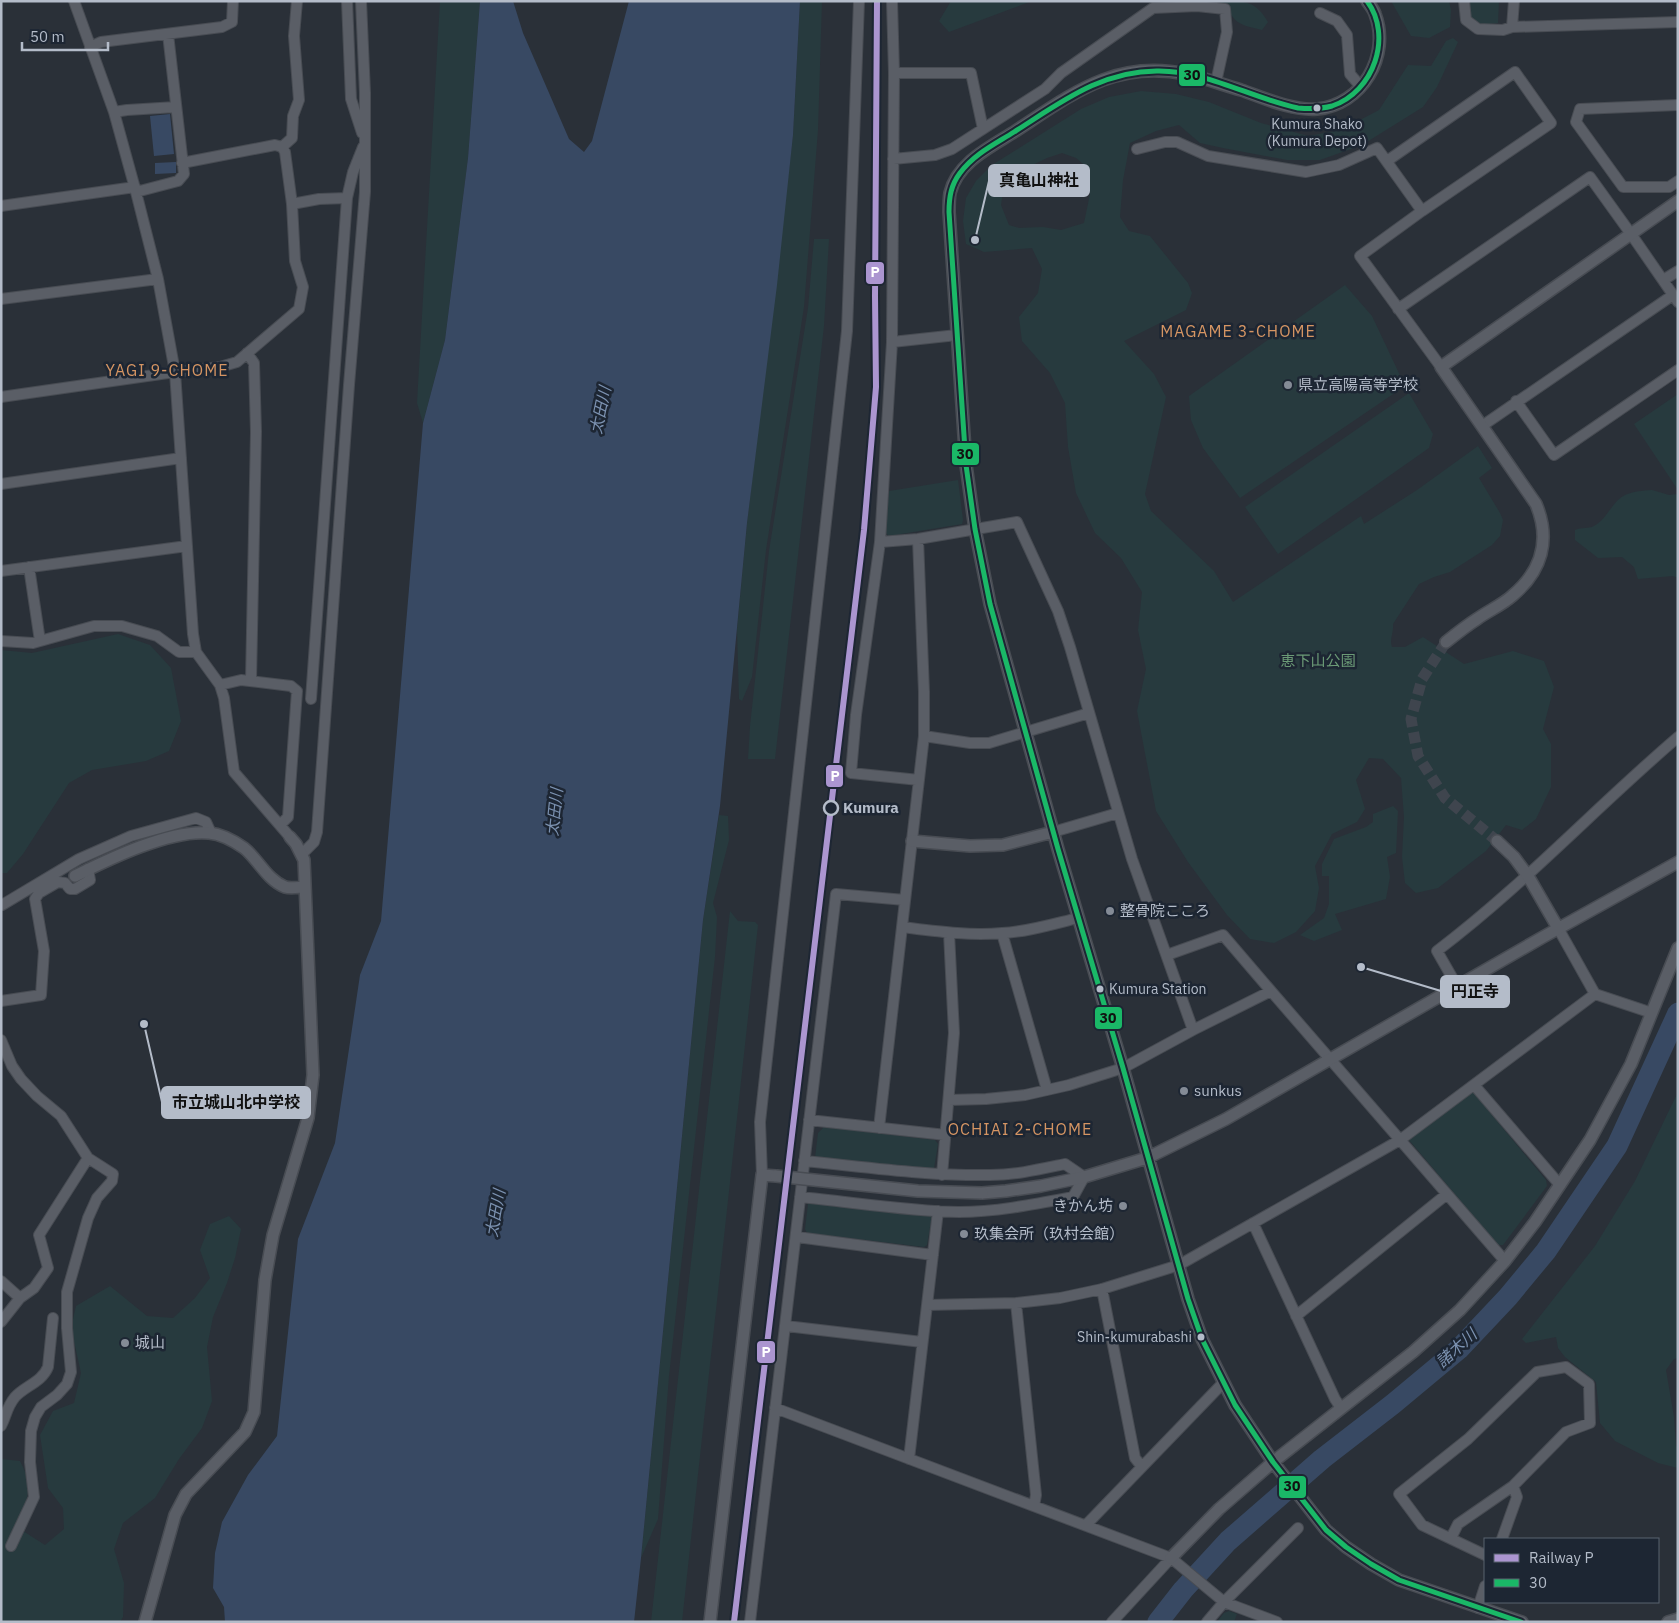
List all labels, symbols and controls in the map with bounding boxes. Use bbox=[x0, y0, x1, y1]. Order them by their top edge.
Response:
scale bar bbox=[22, 20, 109, 52]
text: 50 m bbox=[30, 27, 65, 46]
line badge: 30 bbox=[1178, 63, 1206, 87]
text: 30 bbox=[1184, 66, 1200, 84]
marker: Kumura Shako (Kumura Depot) bbox=[1312, 103, 1322, 113]
place label: Kumura Shako (Kumura Depot) bbox=[1267, 115, 1367, 150]
callout: 真亀山神社 bbox=[989, 165, 1089, 196]
text: 真亀山神社 bbox=[999, 170, 1079, 190]
line badge: P bbox=[865, 261, 885, 285]
text: P bbox=[870, 263, 880, 281]
district label: MAGAME 3-CHOME bbox=[1160, 321, 1316, 341]
district label: YAGI 9-CHOME bbox=[105, 360, 229, 380]
place label: 県立高陽高等学校 bbox=[1298, 375, 1418, 394]
marker: 県立高陽高等学校 bbox=[1282, 379, 1294, 391]
water label: 太田川 bbox=[585, 382, 615, 436]
line badge: 30 bbox=[951, 442, 980, 466]
text: 30 bbox=[957, 445, 973, 463]
park label: 恵下山公園 bbox=[1280, 651, 1356, 670]
line badge: P bbox=[825, 764, 844, 788]
text: P bbox=[830, 767, 840, 785]
water label: 太田川 bbox=[542, 785, 567, 837]
place label: Kumura bbox=[843, 798, 899, 817]
marker: Kumura bbox=[823, 800, 839, 816]
place label: 整骨院こころ bbox=[1120, 901, 1210, 920]
marker: 整骨院こころ bbox=[1104, 905, 1116, 917]
callout: 円正寺 bbox=[1441, 976, 1509, 1007]
place label: Kumura Station bbox=[1109, 980, 1206, 998]
text: 円正寺 bbox=[1451, 981, 1499, 1001]
marker: Kumura Station bbox=[1095, 984, 1105, 994]
line badge: 30 bbox=[1094, 1006, 1123, 1030]
text: 30 bbox=[1100, 1009, 1116, 1027]
place label: sunkus bbox=[1194, 1081, 1242, 1100]
marker: sunkus bbox=[1178, 1085, 1190, 1097]
callout: 市立城山北中学校 bbox=[162, 1087, 310, 1118]
text: 市立城山北中学校 bbox=[172, 1092, 300, 1112]
district label: OCHIAI 2-CHOME bbox=[948, 1119, 1092, 1139]
water label: 太田川 bbox=[481, 1186, 509, 1238]
place label: きかん坊 bbox=[1053, 1196, 1113, 1215]
marker: きかん坊 bbox=[1117, 1200, 1129, 1212]
place label: 玖集会所（玖村会館） bbox=[974, 1224, 1124, 1243]
marker: 玖集会所（玖村会館） bbox=[958, 1228, 970, 1240]
water label: 諸木川 bbox=[1431, 1323, 1482, 1371]
place label: Shin-kumurabashi bbox=[1077, 1328, 1192, 1346]
marker: Shin-kumurabashi bbox=[1196, 1332, 1206, 1342]
place label: 城山 bbox=[135, 1333, 165, 1352]
marker: 城山 bbox=[119, 1337, 131, 1349]
line badge: P bbox=[756, 1340, 776, 1364]
text: P bbox=[761, 1343, 771, 1361]
line badge: 30 bbox=[1278, 1475, 1307, 1499]
text: 30 bbox=[1284, 1477, 1300, 1495]
legend bbox=[1484, 1538, 1659, 1603]
text: Railway P bbox=[1529, 1548, 1594, 1567]
text: 30 bbox=[1529, 1573, 1547, 1592]

